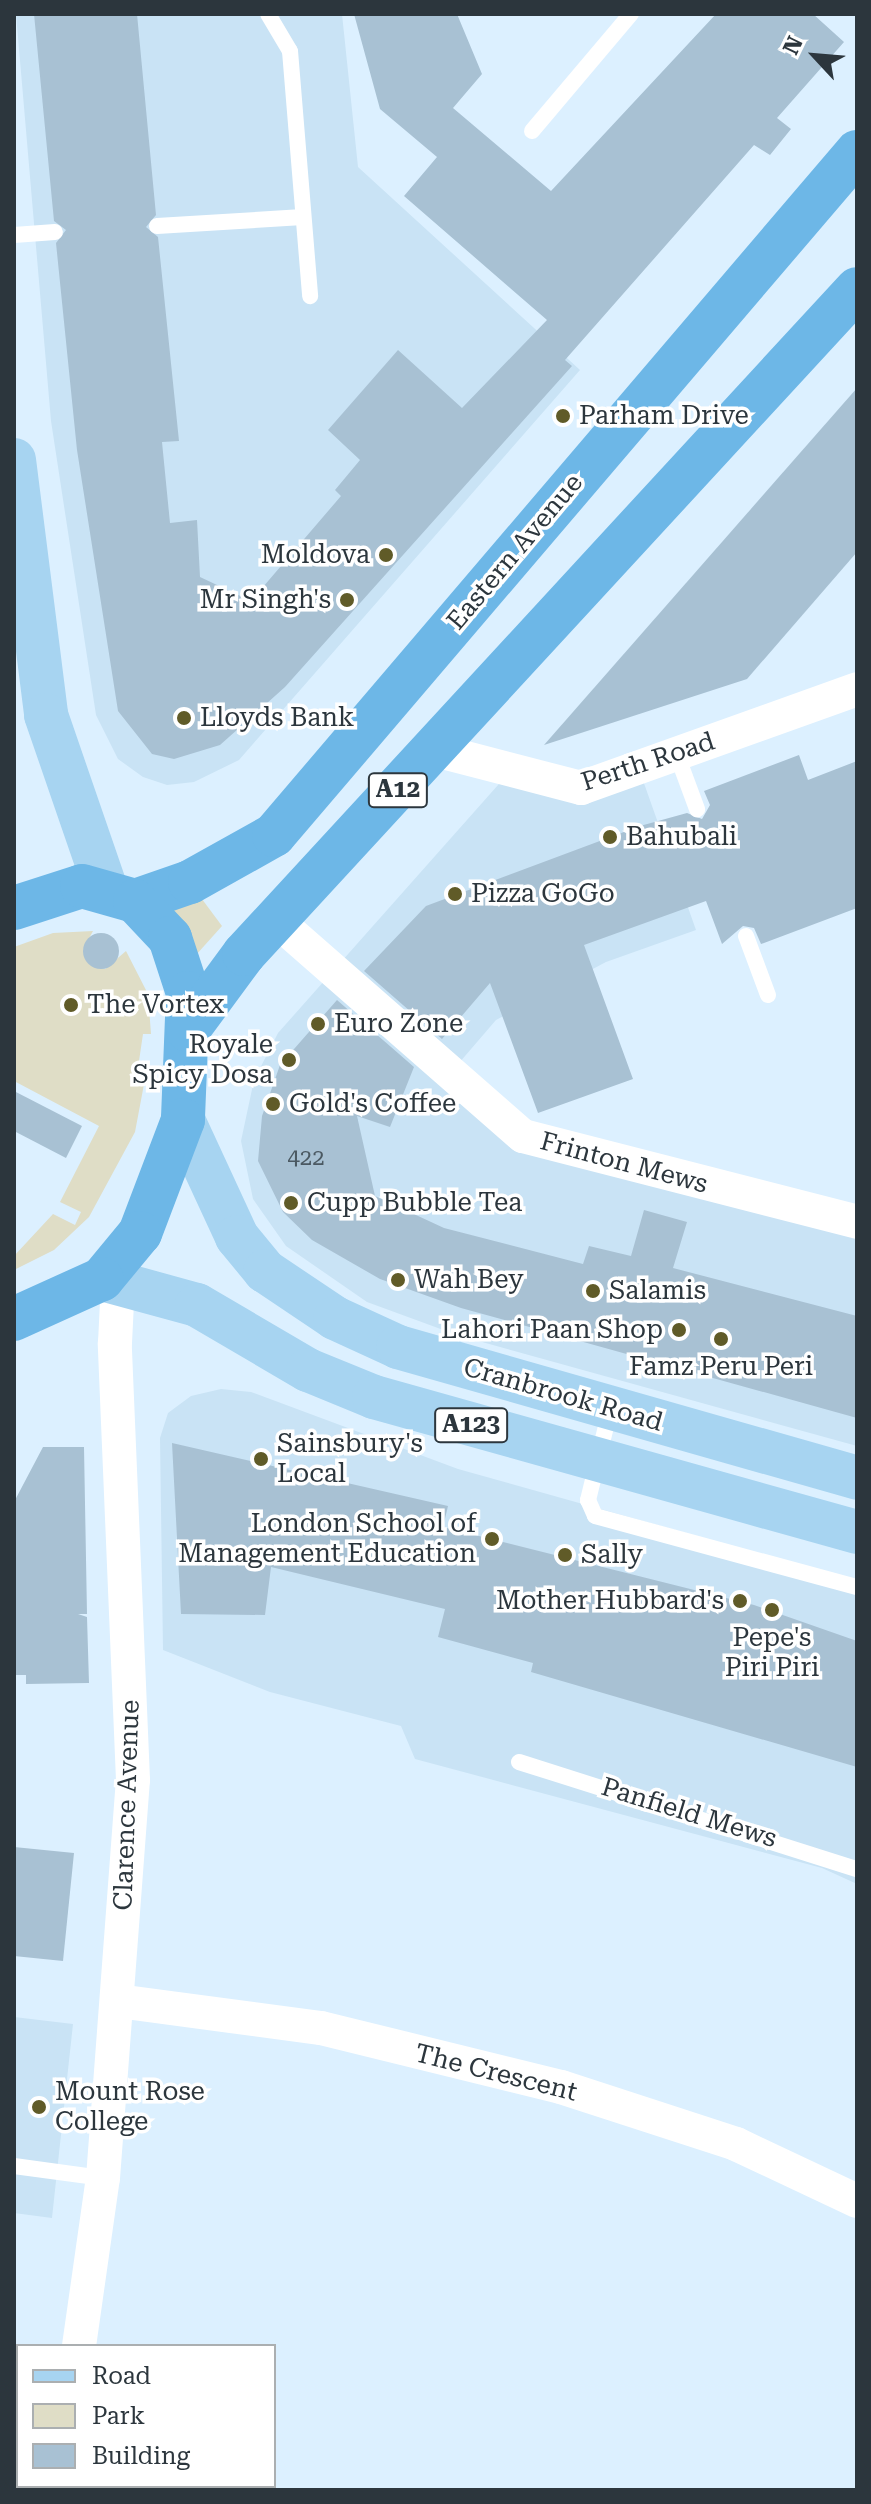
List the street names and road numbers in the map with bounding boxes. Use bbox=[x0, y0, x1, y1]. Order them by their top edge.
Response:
street label: Eastern Avenue bbox=[441, 468, 589, 636]
street label: Perth Road bbox=[577, 726, 719, 798]
road number: A12 bbox=[366, 770, 430, 810]
street label: Frinton Mews bbox=[537, 1126, 711, 1200]
street label: Cranbrook Road bbox=[460, 1352, 666, 1438]
road number: A123 bbox=[433, 1405, 509, 1445]
street label: Clarence Avenue bbox=[108, 1699, 146, 1911]
street label: Panfield Mews bbox=[597, 1771, 781, 1855]
street label: The Crescent bbox=[412, 2038, 580, 2108]

